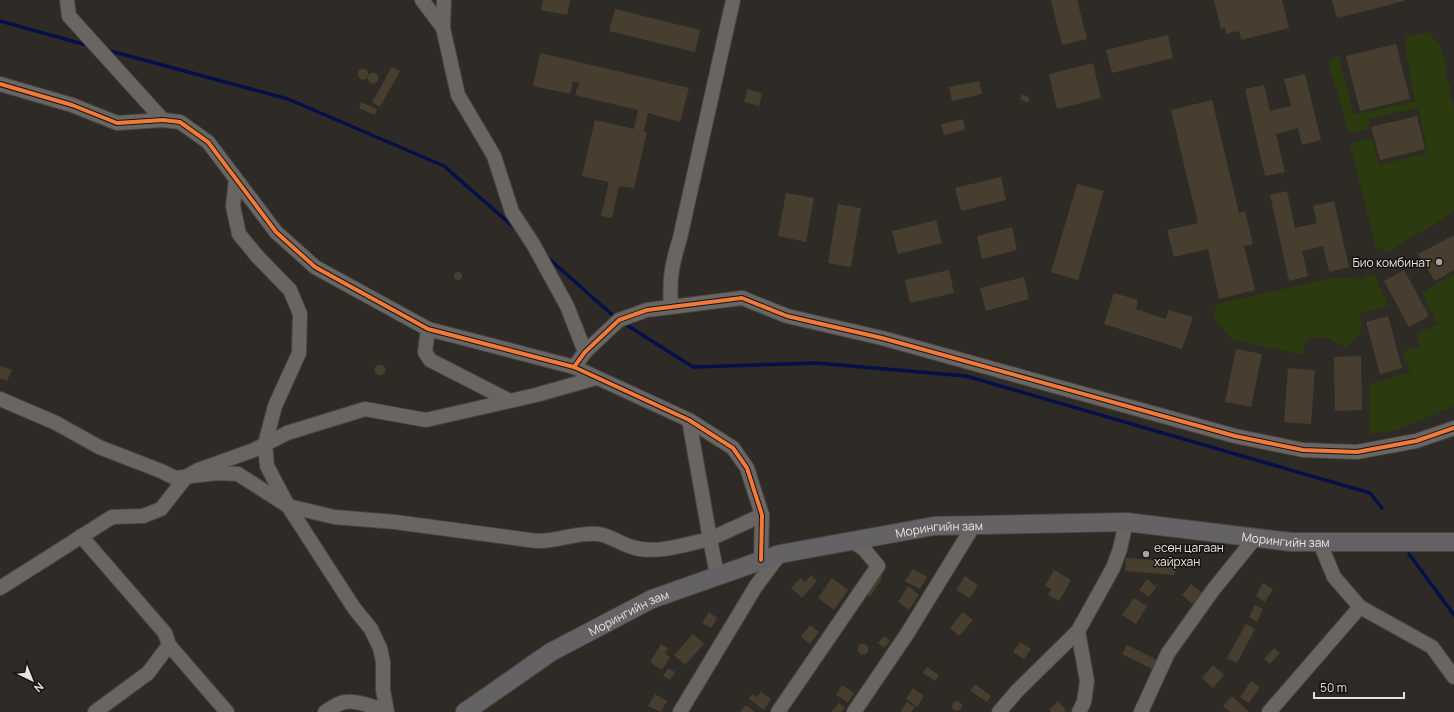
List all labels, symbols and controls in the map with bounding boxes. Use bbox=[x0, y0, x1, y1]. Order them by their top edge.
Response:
place label: Био комбинат bbox=[1353, 254, 1431, 271]
marker: Био комбинат bbox=[1434, 257, 1444, 267]
street label: Морингийн зам bbox=[894, 516, 983, 541]
street label: Морингийн зам bbox=[1241, 528, 1330, 551]
place label: есөн цагаан хайрхан bbox=[1154, 539, 1224, 570]
marker: есөн цагаан хайрхан bbox=[1141, 549, 1151, 559]
street label: Морингийн зам bbox=[585, 585, 671, 639]
north arrow bbox=[12, 660, 52, 700]
scale bar bbox=[1314, 674, 1404, 700]
text: N bbox=[31, 679, 47, 696]
text: 50 m bbox=[1320, 679, 1347, 696]

